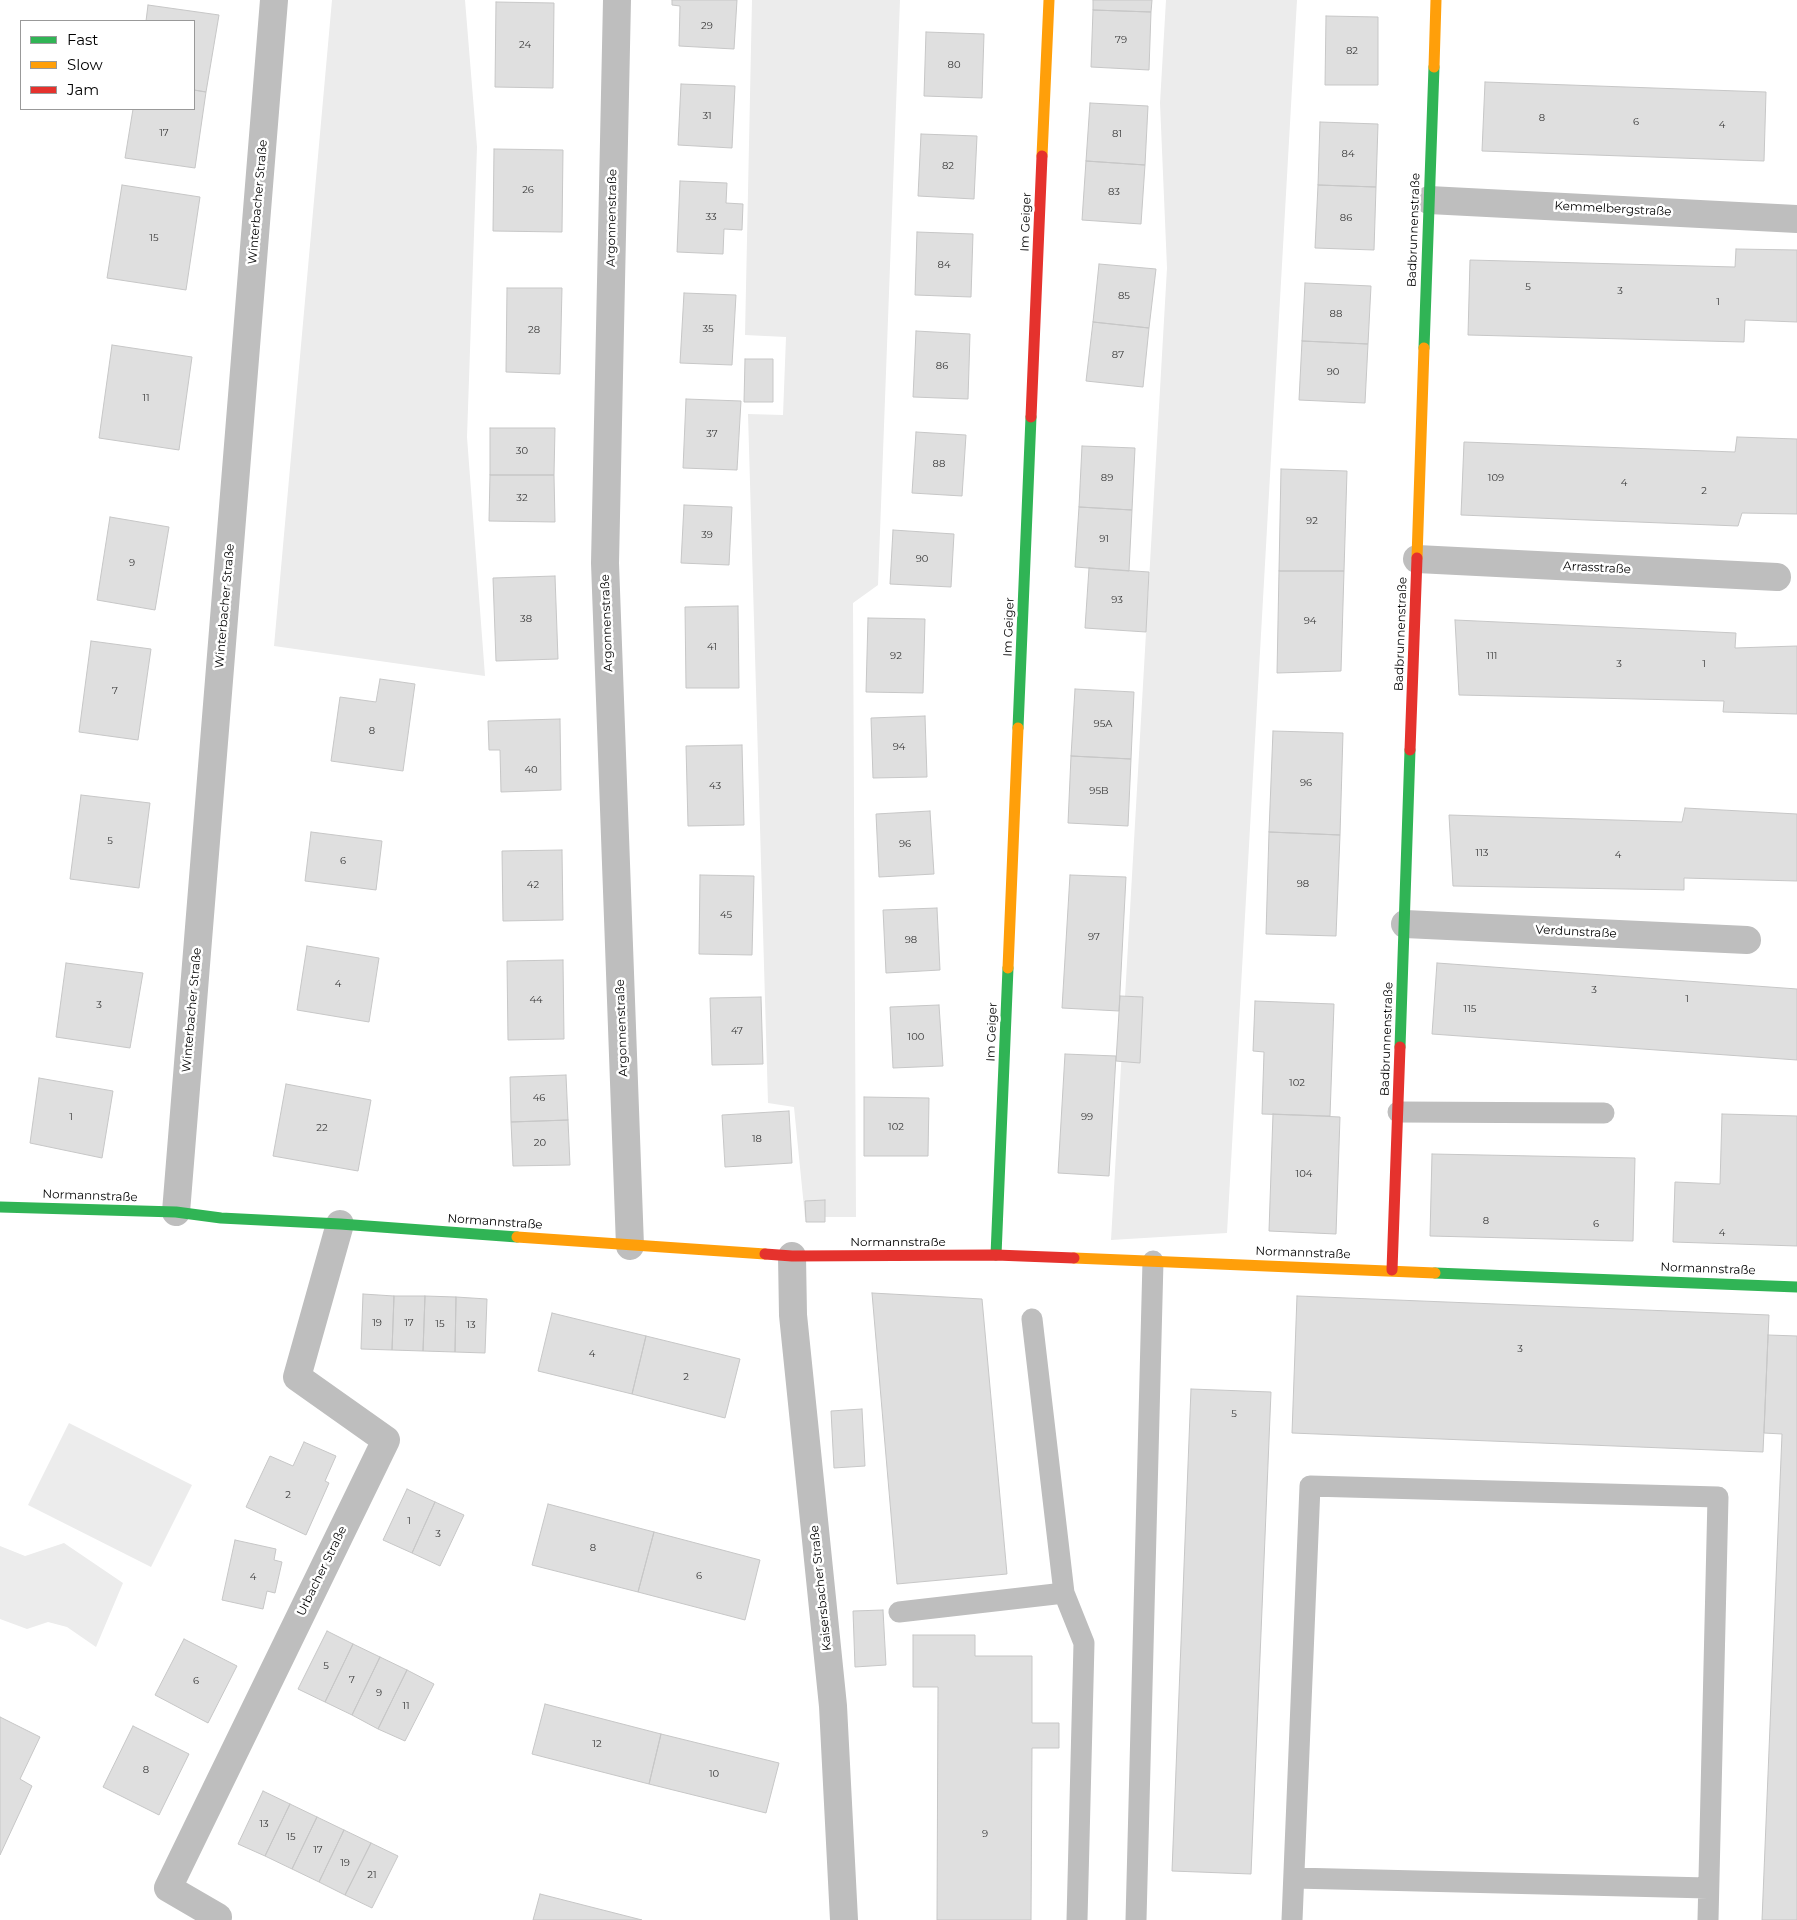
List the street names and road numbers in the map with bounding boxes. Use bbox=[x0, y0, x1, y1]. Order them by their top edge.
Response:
street label: Winterbacher Straße bbox=[245, 139, 271, 265]
street label: Argonnenstraße bbox=[604, 169, 620, 267]
street label: Badbrunnenstraße bbox=[1405, 173, 1423, 287]
street label: Im Geiger bbox=[1018, 192, 1034, 252]
street label: Kemmelbergstraße bbox=[1554, 199, 1672, 219]
street label: Winterbacher Straße bbox=[212, 543, 238, 669]
street label: Arrasstraße bbox=[1563, 559, 1631, 577]
street label: Argonnenstraße bbox=[598, 574, 616, 672]
street label: Badbrunnenstraße bbox=[1392, 577, 1410, 691]
street label: Im Geiger bbox=[1001, 597, 1017, 657]
street label: Verdunstraße bbox=[1535, 923, 1617, 941]
street label: Winterbacher Straße bbox=[179, 947, 205, 1073]
street label: Argonnenstraße bbox=[613, 979, 631, 1077]
street label: Badbrunnenstraße bbox=[1378, 982, 1396, 1096]
street label: Im Geiger bbox=[984, 1002, 1000, 1062]
street label: Normannstraße bbox=[42, 1187, 138, 1205]
street label: Normannstraße bbox=[447, 1211, 543, 1233]
street label: Normannstraße bbox=[850, 1235, 946, 1249]
street label: Normannstraße bbox=[1255, 1244, 1351, 1262]
street label: Normannstraße bbox=[1660, 1260, 1756, 1278]
street label: Urbacher Straße bbox=[294, 1524, 350, 1618]
street label: Kaisersbacher Straße bbox=[807, 1524, 835, 1652]

